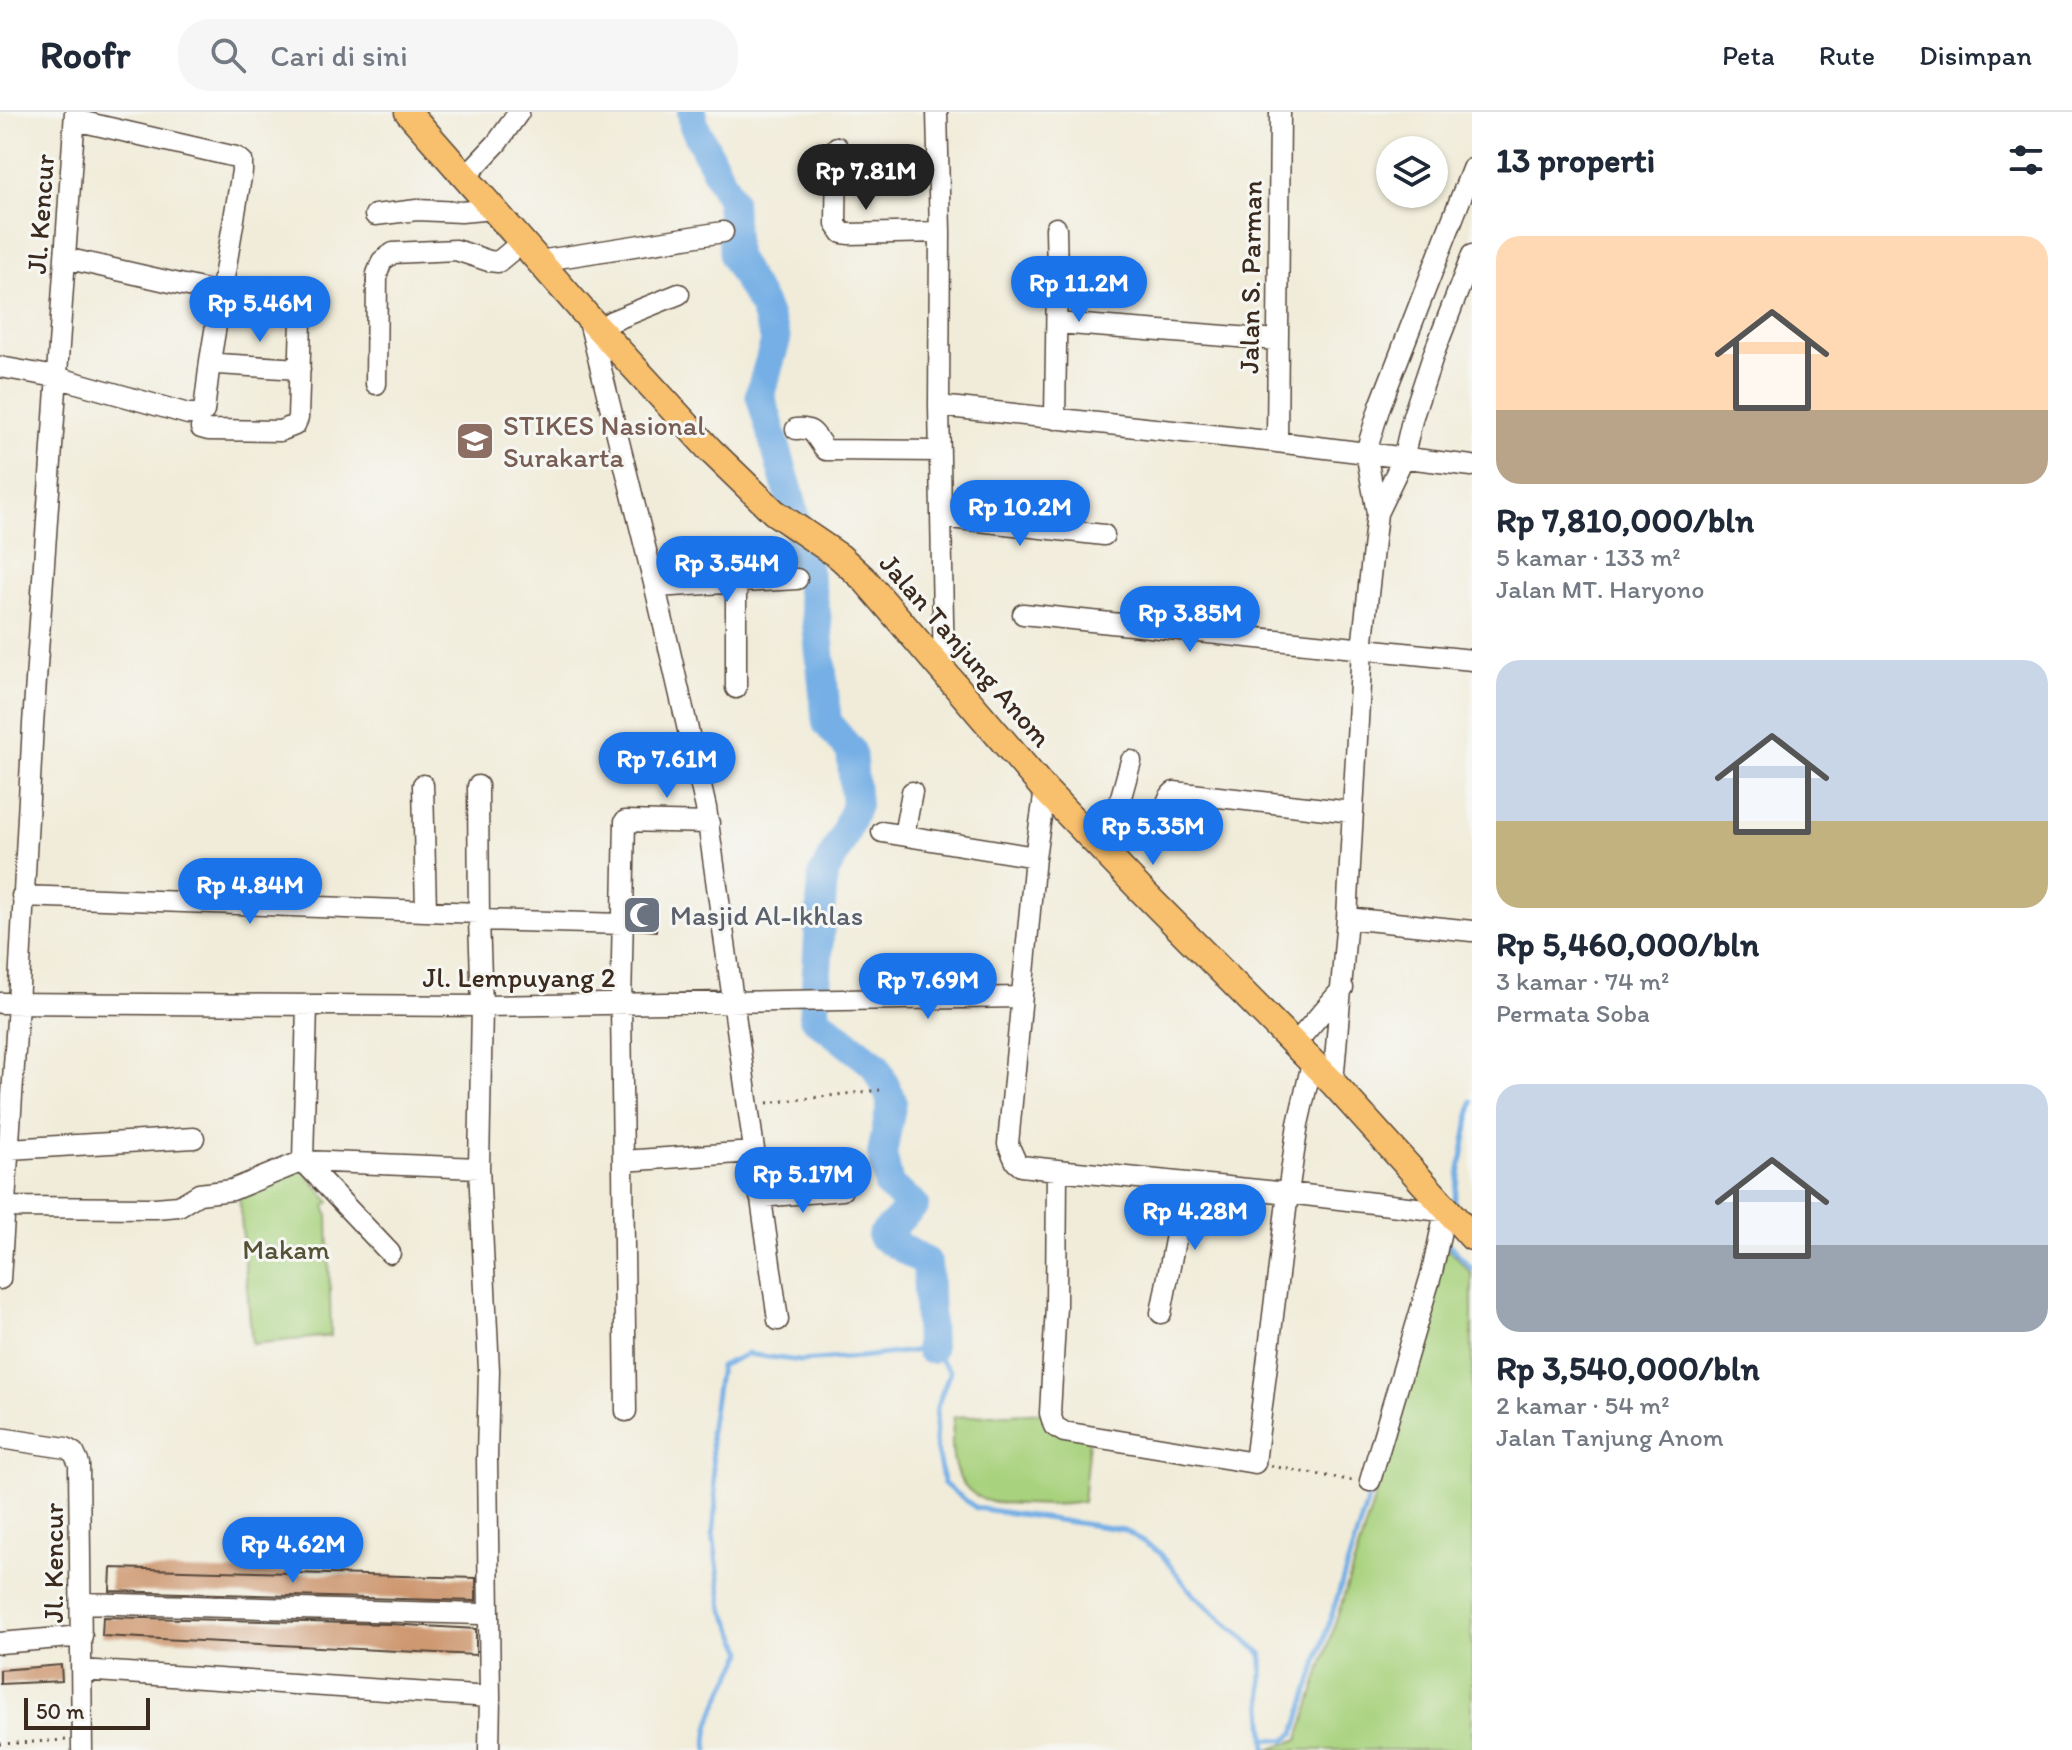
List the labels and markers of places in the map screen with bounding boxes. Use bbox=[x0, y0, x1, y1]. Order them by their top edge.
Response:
pin: Rp 7.81M bbox=[783, 144, 949, 212]
pin: Rp 11.2M bbox=[996, 256, 1162, 324]
pin: Rp 5.46M bbox=[177, 276, 343, 344]
place label: STIKES Nasional Surakarta bbox=[503, 408, 705, 474]
school or university icon: STIKES Nasional Surakarta bbox=[454, 420, 496, 462]
pin: Rp 10.2M bbox=[937, 480, 1103, 548]
pin: Rp 3.54M bbox=[644, 536, 810, 604]
pin: Rp 3.85M bbox=[1107, 586, 1273, 654]
pin: Rp 7.61M bbox=[584, 732, 750, 800]
pin: Rp 5.35M bbox=[1070, 799, 1236, 867]
pin: Rp 4.84M bbox=[167, 858, 333, 926]
mosque icon: Masjid Al-Ikhlas bbox=[621, 894, 663, 936]
place label: Masjid Al-Ikhlas bbox=[670, 898, 863, 932]
pin: Rp 7.69M bbox=[845, 953, 1011, 1021]
pin: Rp 5.17M bbox=[720, 1147, 886, 1215]
pin: Rp 4.28M bbox=[1112, 1184, 1278, 1252]
pin: Rp 4.62M bbox=[210, 1517, 376, 1585]

